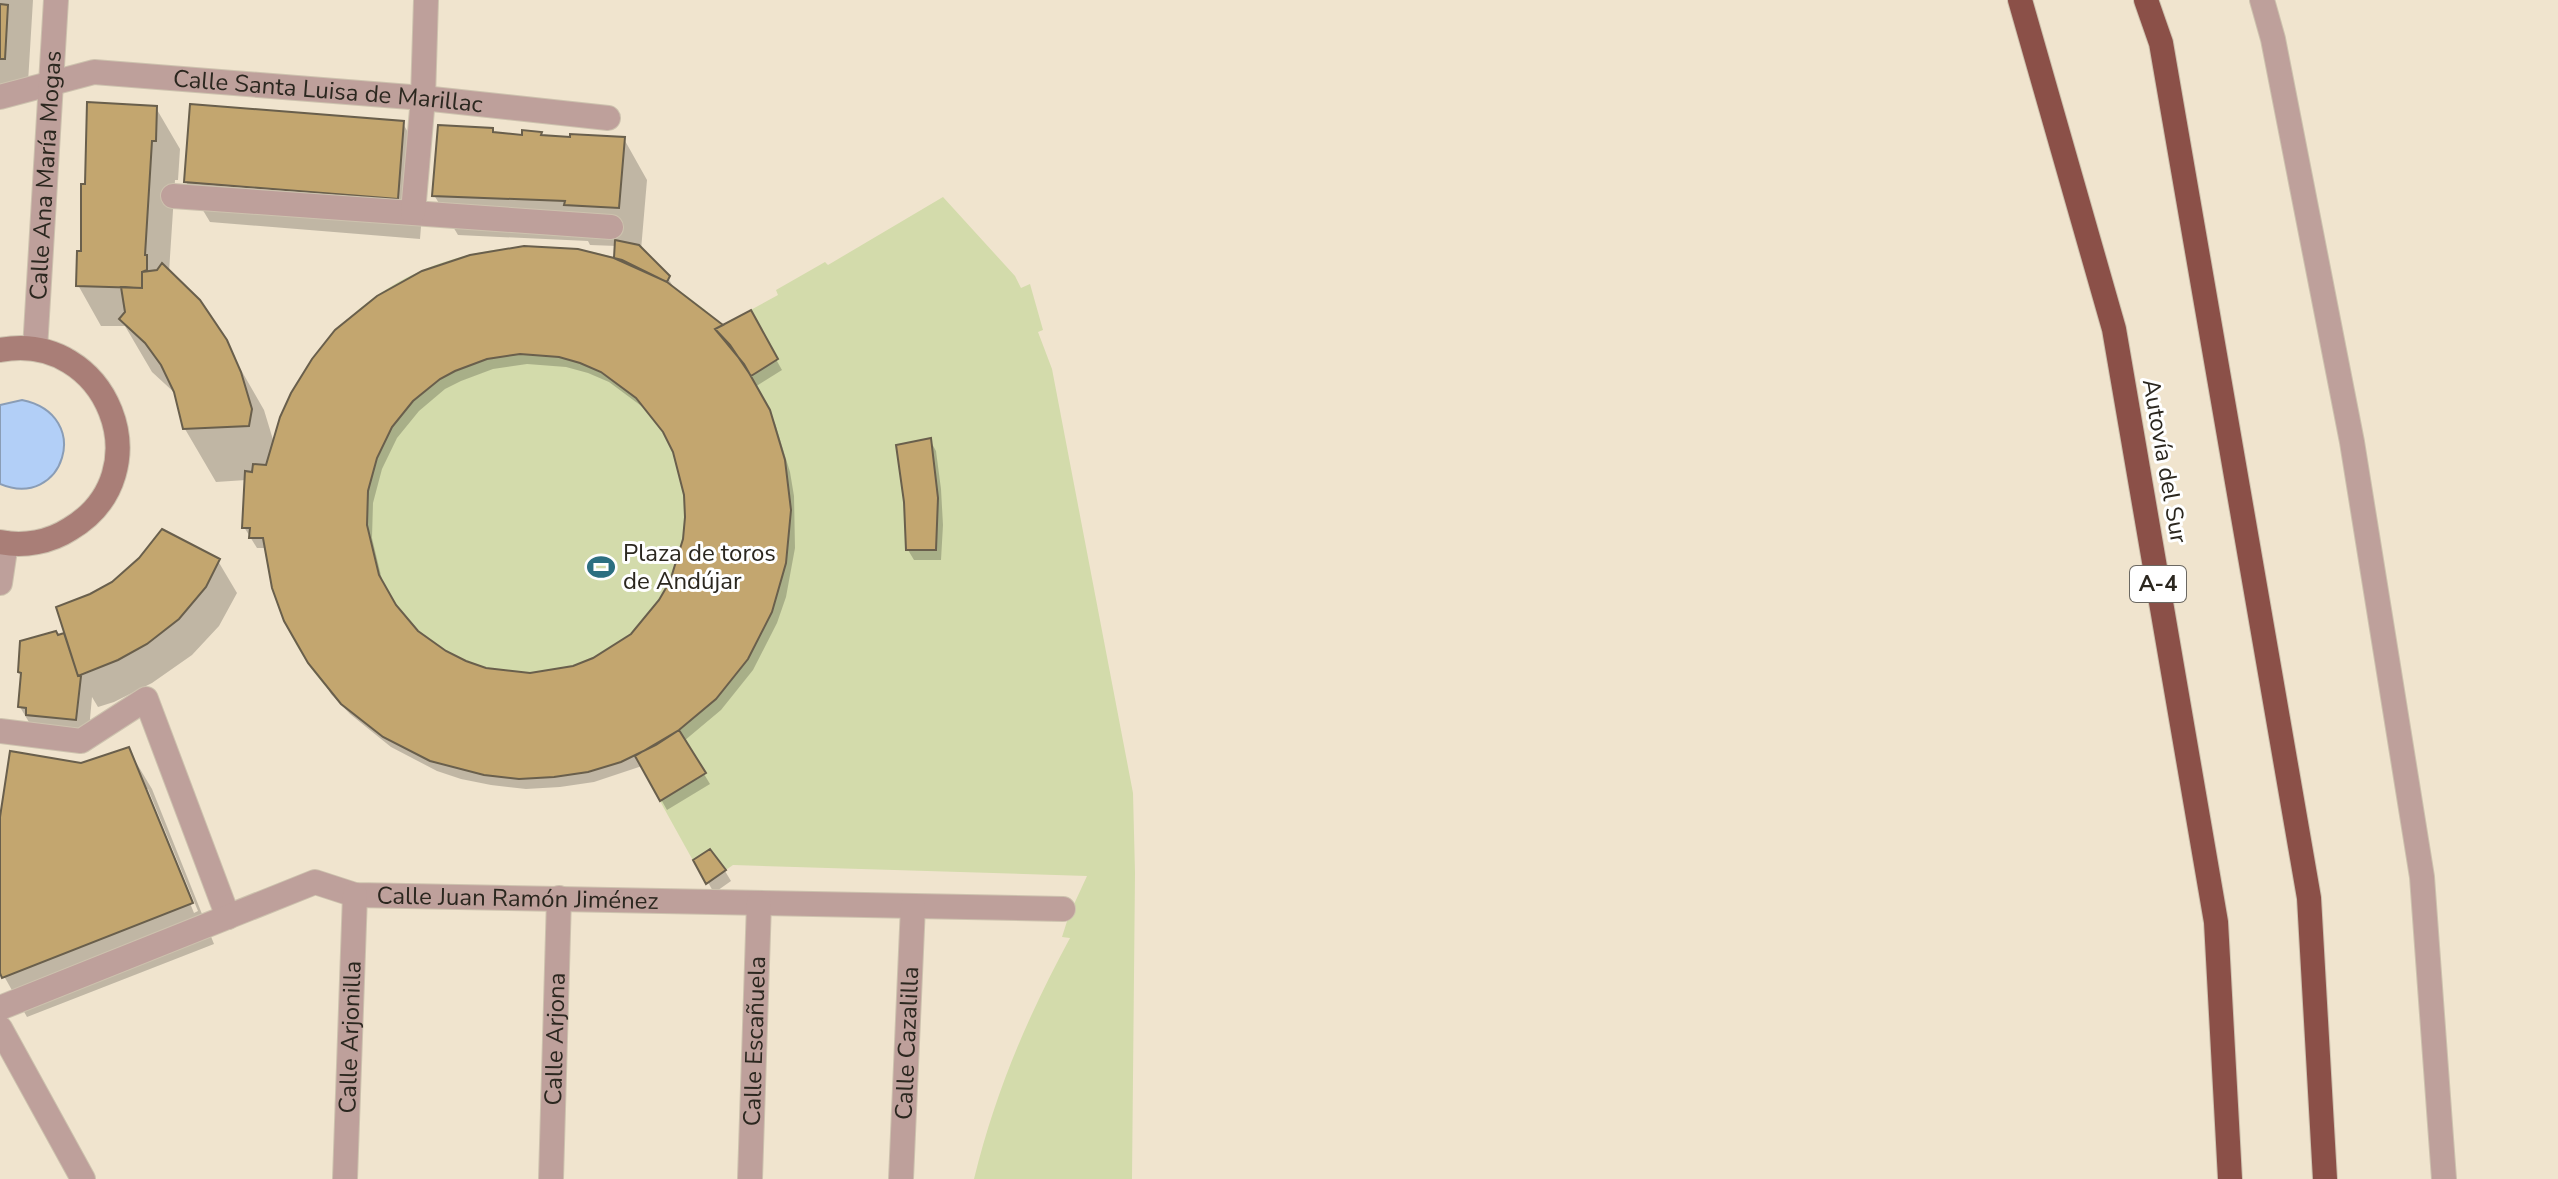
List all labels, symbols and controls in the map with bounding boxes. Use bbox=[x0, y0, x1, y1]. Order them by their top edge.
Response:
street label: Calle Ana María Mogas bbox=[22, 49, 69, 301]
street label: Calle Santa Luisa de Marillac bbox=[172, 62, 484, 120]
street label: Autovía del Sur bbox=[2135, 376, 2195, 546]
place label: Plaza de toros de Andújar bbox=[623, 537, 776, 597]
sports icon: Plaza de toros de Andújar bbox=[586, 552, 616, 582]
road number: A-4 bbox=[2130, 566, 2186, 602]
street label: Calle Juan Ramón Jiménez bbox=[376, 879, 659, 917]
street label: Calle Escañuela bbox=[736, 955, 773, 1127]
street label: Calle Arjonilla bbox=[331, 960, 369, 1114]
street label: Calle Cazalilla bbox=[888, 966, 926, 1120]
street label: Calle Arjona bbox=[537, 972, 573, 1106]

